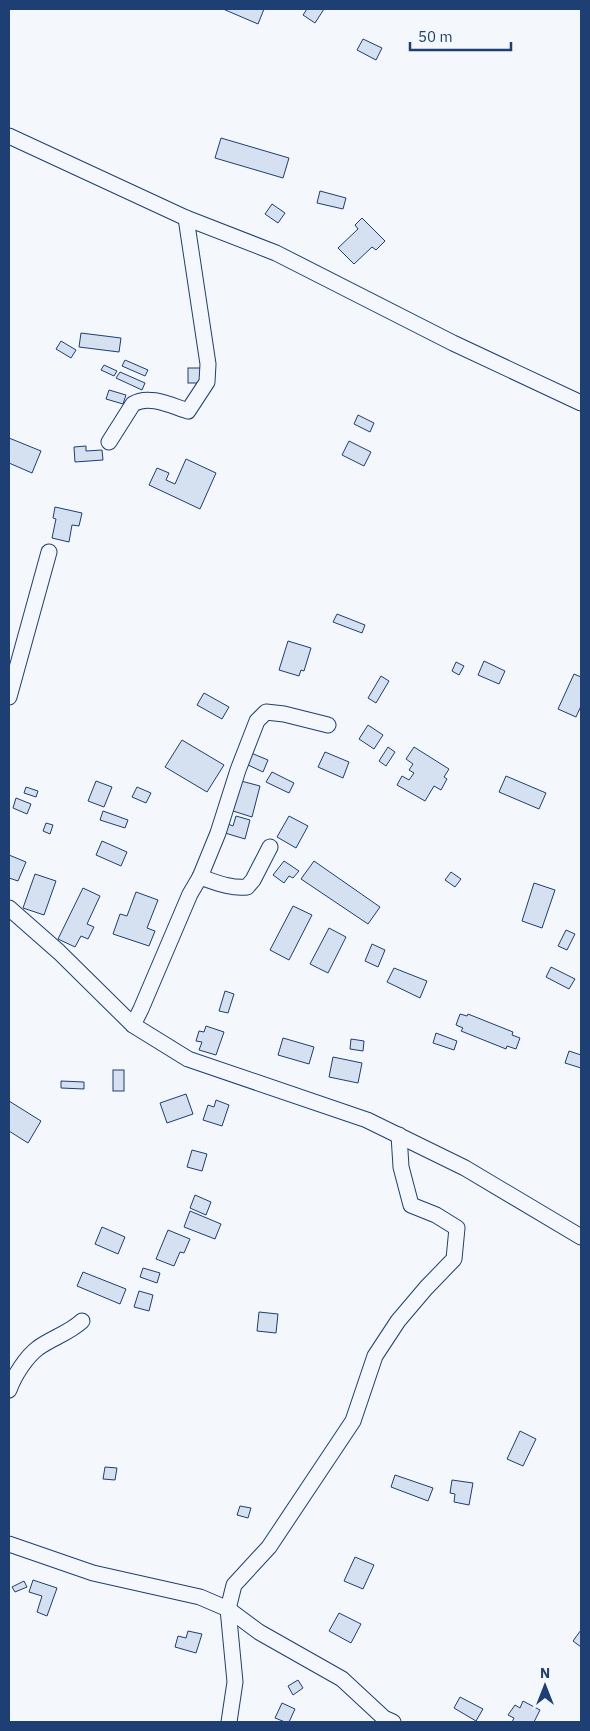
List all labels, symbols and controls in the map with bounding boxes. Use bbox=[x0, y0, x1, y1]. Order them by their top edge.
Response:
scale bar bbox=[410, 20, 511, 52]
text: 50 m bbox=[418, 27, 453, 46]
north arrow bbox=[520, 1661, 570, 1711]
text: N bbox=[540, 1664, 550, 1682]

